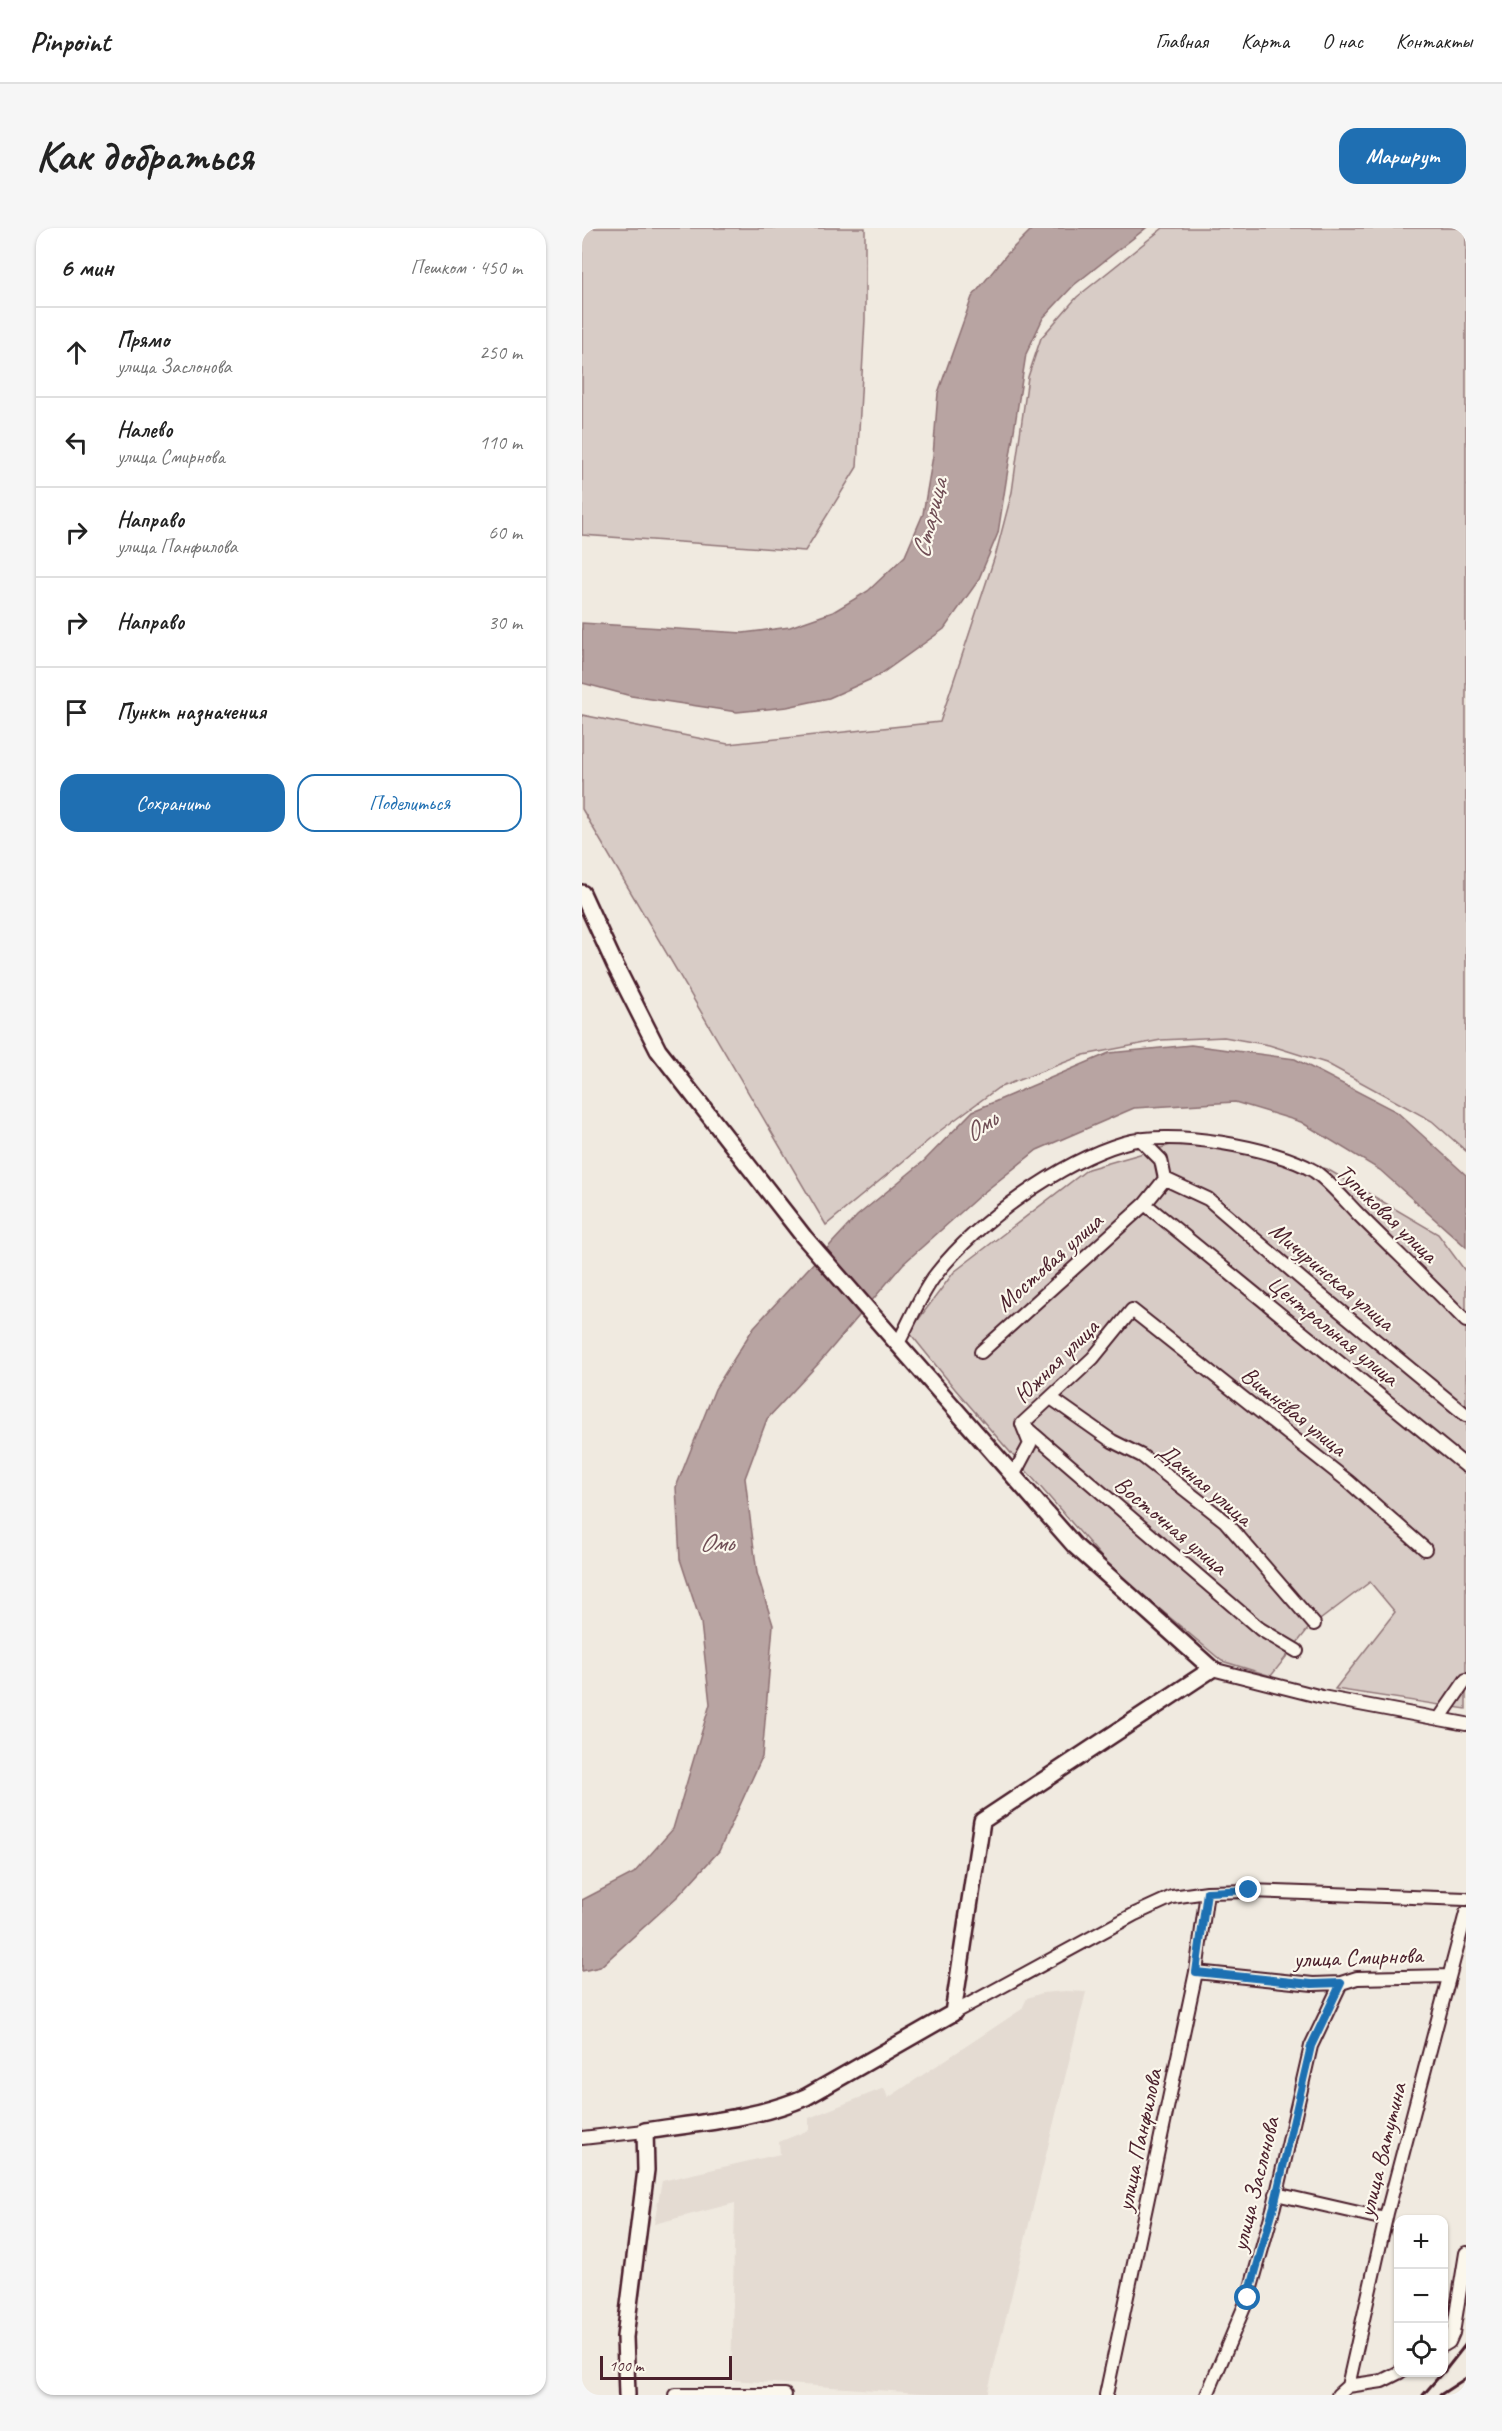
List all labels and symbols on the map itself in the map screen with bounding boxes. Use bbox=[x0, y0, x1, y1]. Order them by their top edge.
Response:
water label: Старица bbox=[904, 472, 956, 561]
water label: Омь bbox=[957, 1102, 1006, 1150]
street label: Тупиковая улица bbox=[1330, 1157, 1445, 1270]
street label: Мостовая улица bbox=[989, 1205, 1110, 1318]
street label: Мичуринская улица bbox=[1263, 1215, 1402, 1338]
street label: Центральная улица bbox=[1261, 1268, 1406, 1393]
street label: Южная улица bbox=[1007, 1311, 1106, 1410]
street label: Вишнёвая улица bbox=[1235, 1359, 1354, 1464]
street label: Дачная улица bbox=[1151, 1436, 1260, 1534]
street label: Восточная улица bbox=[1108, 1469, 1235, 1582]
water label: Омь bbox=[699, 1526, 736, 1559]
route end bbox=[1235, 1876, 1261, 1902]
street label: улица Смирнова bbox=[1291, 1940, 1425, 1974]
street label: улица Панфилова bbox=[1109, 2065, 1169, 2216]
street label: улица Ватутина bbox=[1350, 2078, 1414, 2222]
street label: улица Заслонова bbox=[1223, 2112, 1286, 2256]
route start bbox=[1234, 2284, 1260, 2310]
scale bar bbox=[600, 2353, 732, 2380]

